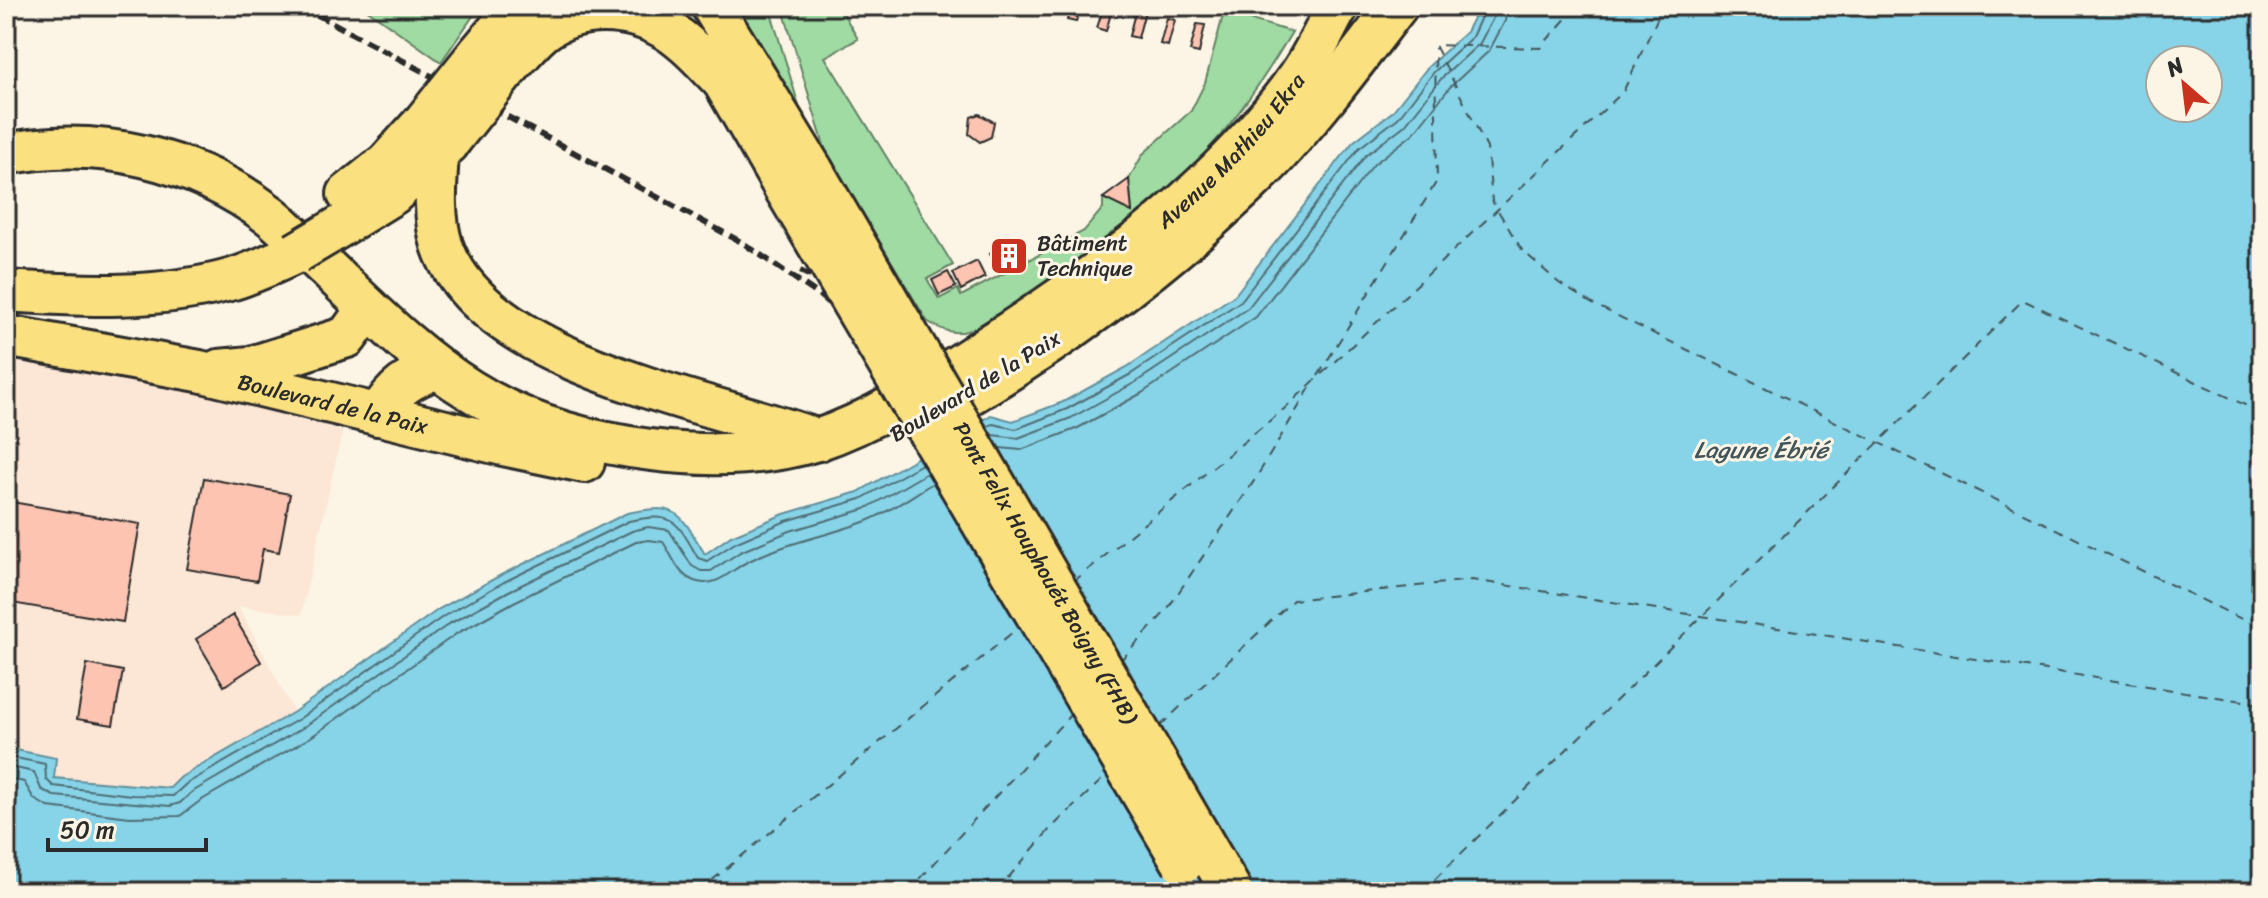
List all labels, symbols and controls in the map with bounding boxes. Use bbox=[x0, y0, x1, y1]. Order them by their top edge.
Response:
north arrow bbox=[2144, 44, 2224, 124]
text: N bbox=[2158, 46, 2191, 88]
street label: Avenue Mathieu Ekra bbox=[1147, 64, 1316, 239]
place label: Bâtiment Technique bbox=[1037, 224, 1133, 288]
building icon: Bâtiment Technique bbox=[988, 235, 1030, 277]
street label: Boulevard de la Paix bbox=[882, 319, 1069, 453]
street label: Boulevard de la Paix bbox=[234, 362, 433, 446]
street label: Pont Felix Houphouét Boigny (FHB) bbox=[943, 414, 1150, 732]
water label: Lagune Ébrié bbox=[1694, 429, 1832, 471]
scale bar bbox=[48, 802, 206, 852]
text: 50 m bbox=[60, 809, 115, 851]

